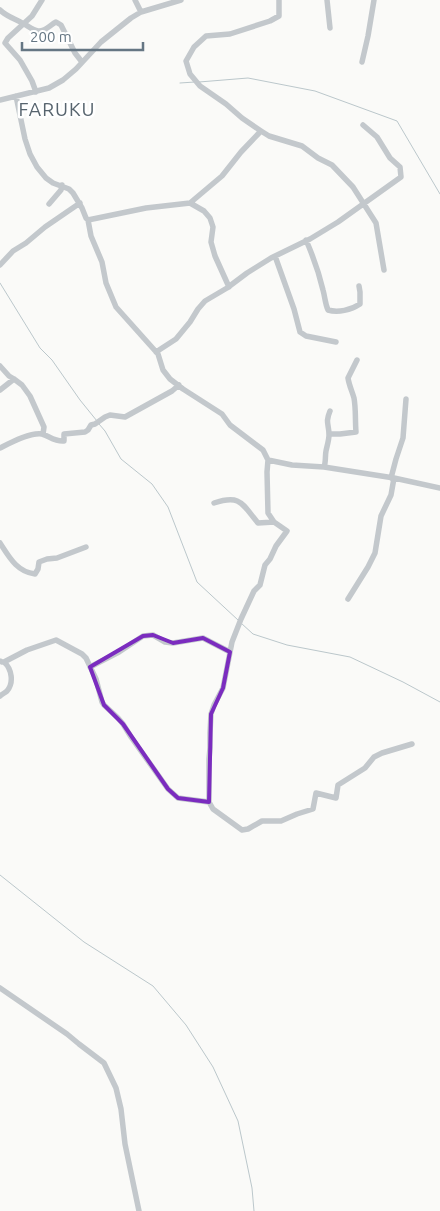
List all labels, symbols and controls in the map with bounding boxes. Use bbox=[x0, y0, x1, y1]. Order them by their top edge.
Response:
scale bar bbox=[22, 20, 144, 52]
text: 200 m bbox=[30, 28, 72, 45]
district label: FARUKU bbox=[18, 98, 96, 120]

